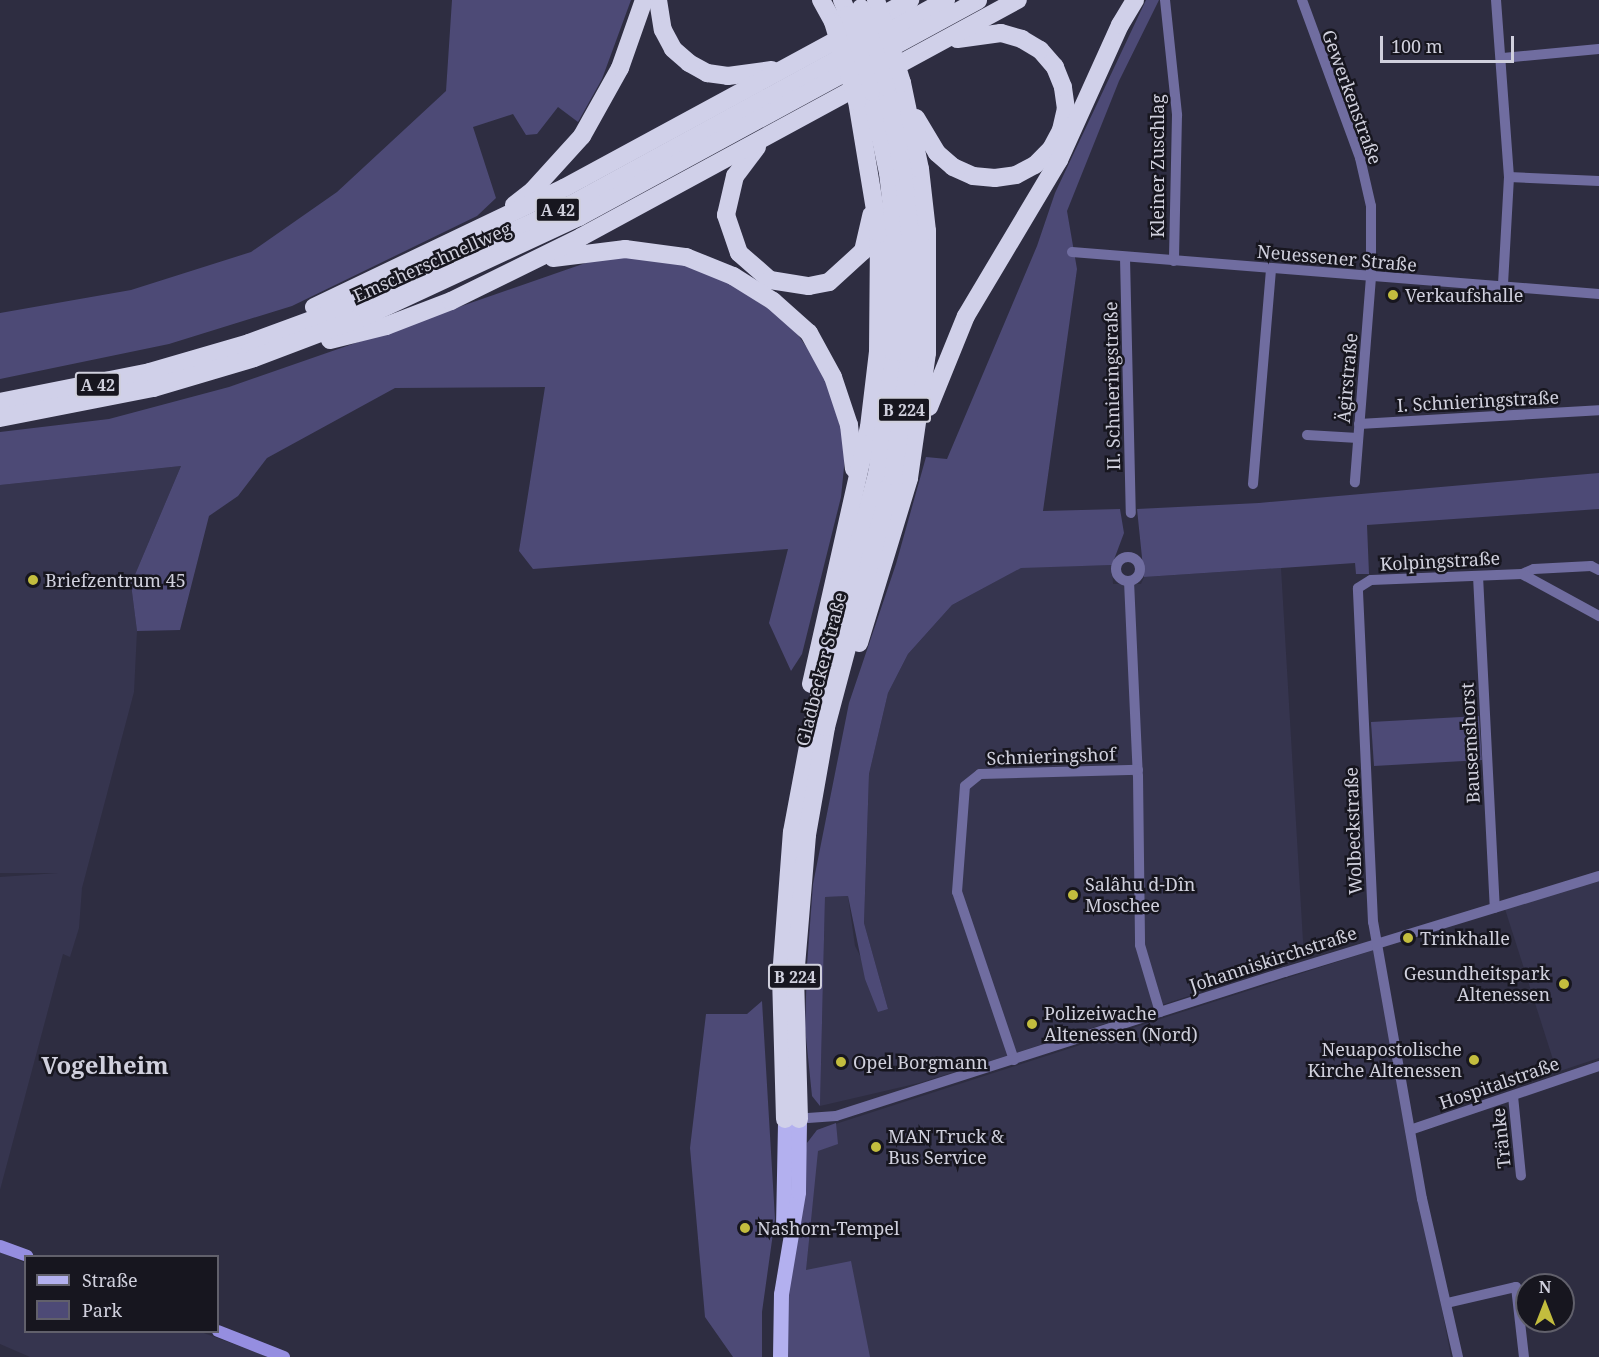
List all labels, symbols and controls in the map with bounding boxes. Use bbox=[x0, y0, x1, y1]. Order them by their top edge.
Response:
scale bar bbox=[1383, 24, 1516, 62]
street label: Gewerkenstraße bbox=[1318, 27, 1386, 167]
text: 100 m bbox=[1391, 34, 1443, 58]
street label: Kleiner Zuschlag bbox=[1146, 94, 1168, 238]
road number: A 42 bbox=[534, 197, 582, 223]
street label: Emscherschnellweg bbox=[350, 217, 514, 307]
street label: Neuessener Straße bbox=[1256, 240, 1418, 276]
place label: Verkaufshalle bbox=[1405, 284, 1523, 306]
marker: Verkaufshalle bbox=[1386, 288, 1400, 302]
street label: II. Schnieringstraße bbox=[1100, 301, 1124, 471]
street label: Ägirstraße bbox=[1332, 332, 1362, 424]
road number: A 42 bbox=[74, 372, 122, 398]
street label: I. Schnieringstraße bbox=[1396, 386, 1560, 416]
road number: B 224 bbox=[876, 397, 932, 423]
street label: Kolpingstraße bbox=[1379, 547, 1501, 575]
place label: Briefzentrum 45 bbox=[45, 569, 186, 591]
marker: Briefzentrum 45 bbox=[26, 573, 40, 587]
street label: Gladbecker Straße bbox=[791, 590, 851, 748]
street label: Bausemshorst bbox=[1456, 682, 1484, 804]
street label: Schnieringshof bbox=[986, 743, 1116, 769]
street label: Wolbeckstraße bbox=[1340, 767, 1366, 895]
place label: Salâhu d-Dîn Moschee bbox=[1085, 874, 1195, 916]
marker: Salâhu d-Dîn Moschee bbox=[1066, 888, 1080, 902]
street label: Johanniskirchstraße bbox=[1187, 922, 1359, 996]
place label: Trinkhalle bbox=[1420, 927, 1510, 949]
marker: Trinkhalle bbox=[1401, 931, 1415, 945]
place label: Gesundheitspark Altenessen bbox=[1404, 963, 1550, 1006]
road number: B 224 bbox=[766, 964, 824, 990]
marker: Gesundheitspark Altenessen bbox=[1555, 975, 1573, 993]
place label: Polizeiwache Altenessen (Nord) bbox=[1044, 1003, 1198, 1046]
marker: Polizeiwache Altenessen (Nord) bbox=[1025, 1017, 1039, 1031]
place label: Neuapostolische Kirche Altenessen bbox=[1308, 1039, 1462, 1082]
district label: Vogelheim bbox=[41, 1051, 169, 1079]
place label: Opel Borgmann bbox=[853, 1051, 988, 1073]
street label: Hospitalstraße bbox=[1436, 1052, 1562, 1114]
marker: Neuapostolische Kirche Altenessen bbox=[1467, 1053, 1481, 1067]
marker: Opel Borgmann bbox=[834, 1055, 848, 1069]
street label: Tränke bbox=[1487, 1107, 1515, 1169]
place label: MAN Truck & Bus Service bbox=[888, 1126, 1004, 1168]
marker: MAN Truck & Bus Service bbox=[869, 1140, 883, 1154]
place label: Nashorn-Tempel bbox=[757, 1217, 900, 1239]
marker: Nashorn-Tempel bbox=[738, 1221, 752, 1235]
legend bbox=[24, 1255, 219, 1333]
text: Straße bbox=[82, 1268, 138, 1292]
north arrow bbox=[1515, 1273, 1575, 1333]
text: N bbox=[1539, 1276, 1551, 1298]
text: Park bbox=[82, 1298, 122, 1322]

